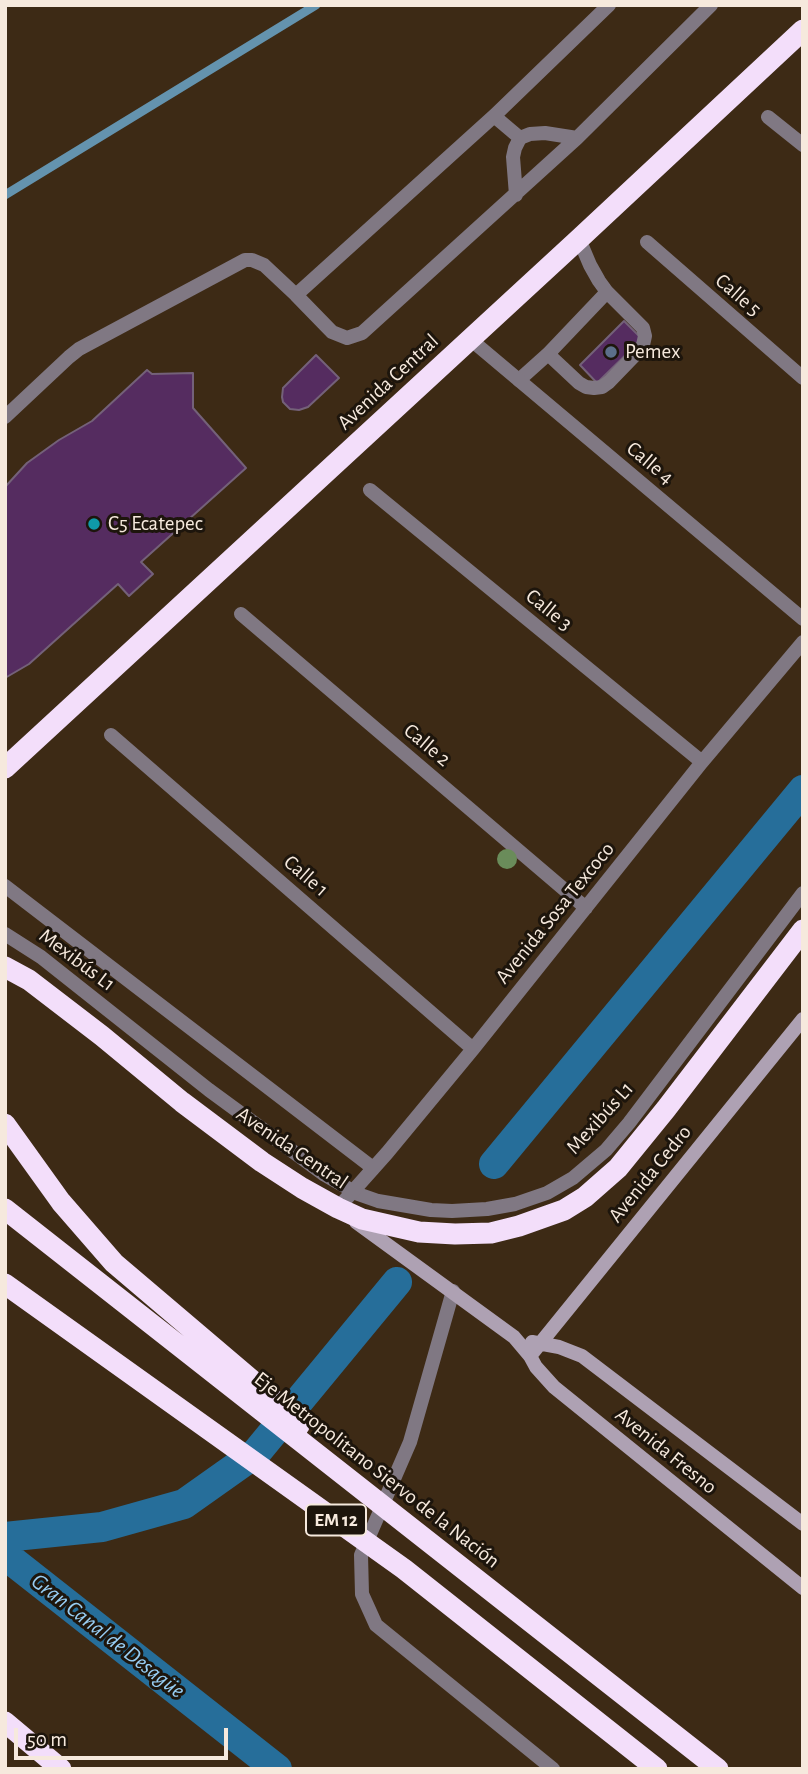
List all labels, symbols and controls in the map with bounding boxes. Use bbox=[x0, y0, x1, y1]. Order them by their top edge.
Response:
street label: Calle 5 bbox=[710, 268, 766, 322]
street label: Avenida Central bbox=[332, 329, 444, 435]
place label: Pemex bbox=[625, 339, 680, 365]
marker: Pemex bbox=[603, 344, 619, 360]
street label: Calle 4 bbox=[621, 436, 679, 490]
place label: C5 Ecatepec bbox=[108, 511, 203, 537]
marker: C5 Ecatepec bbox=[86, 516, 102, 532]
street label: Calle 3 bbox=[521, 584, 577, 636]
street label: Calle 2 bbox=[398, 718, 456, 772]
street label: Avenida Sosa Texcoco bbox=[490, 837, 620, 989]
street label: Calle 1 bbox=[278, 850, 334, 902]
street label: Mexibús L1 bbox=[34, 923, 120, 997]
street label: Mexibús L1 bbox=[561, 1077, 639, 1159]
street label: Avenida Central bbox=[231, 1101, 353, 1195]
street label: Avenida Cedro bbox=[603, 1120, 697, 1228]
street label: Eje Metropolitano Siervo de la Nación bbox=[249, 1366, 505, 1574]
street label: Avenida Fresno bbox=[610, 1402, 722, 1500]
road number: EM 12 bbox=[306, 1504, 366, 1536]
water label: Gran Canal de Desagüe bbox=[26, 1567, 190, 1705]
scale bar bbox=[18, 1714, 231, 1758]
text: 50 m bbox=[27, 1729, 67, 1750]

